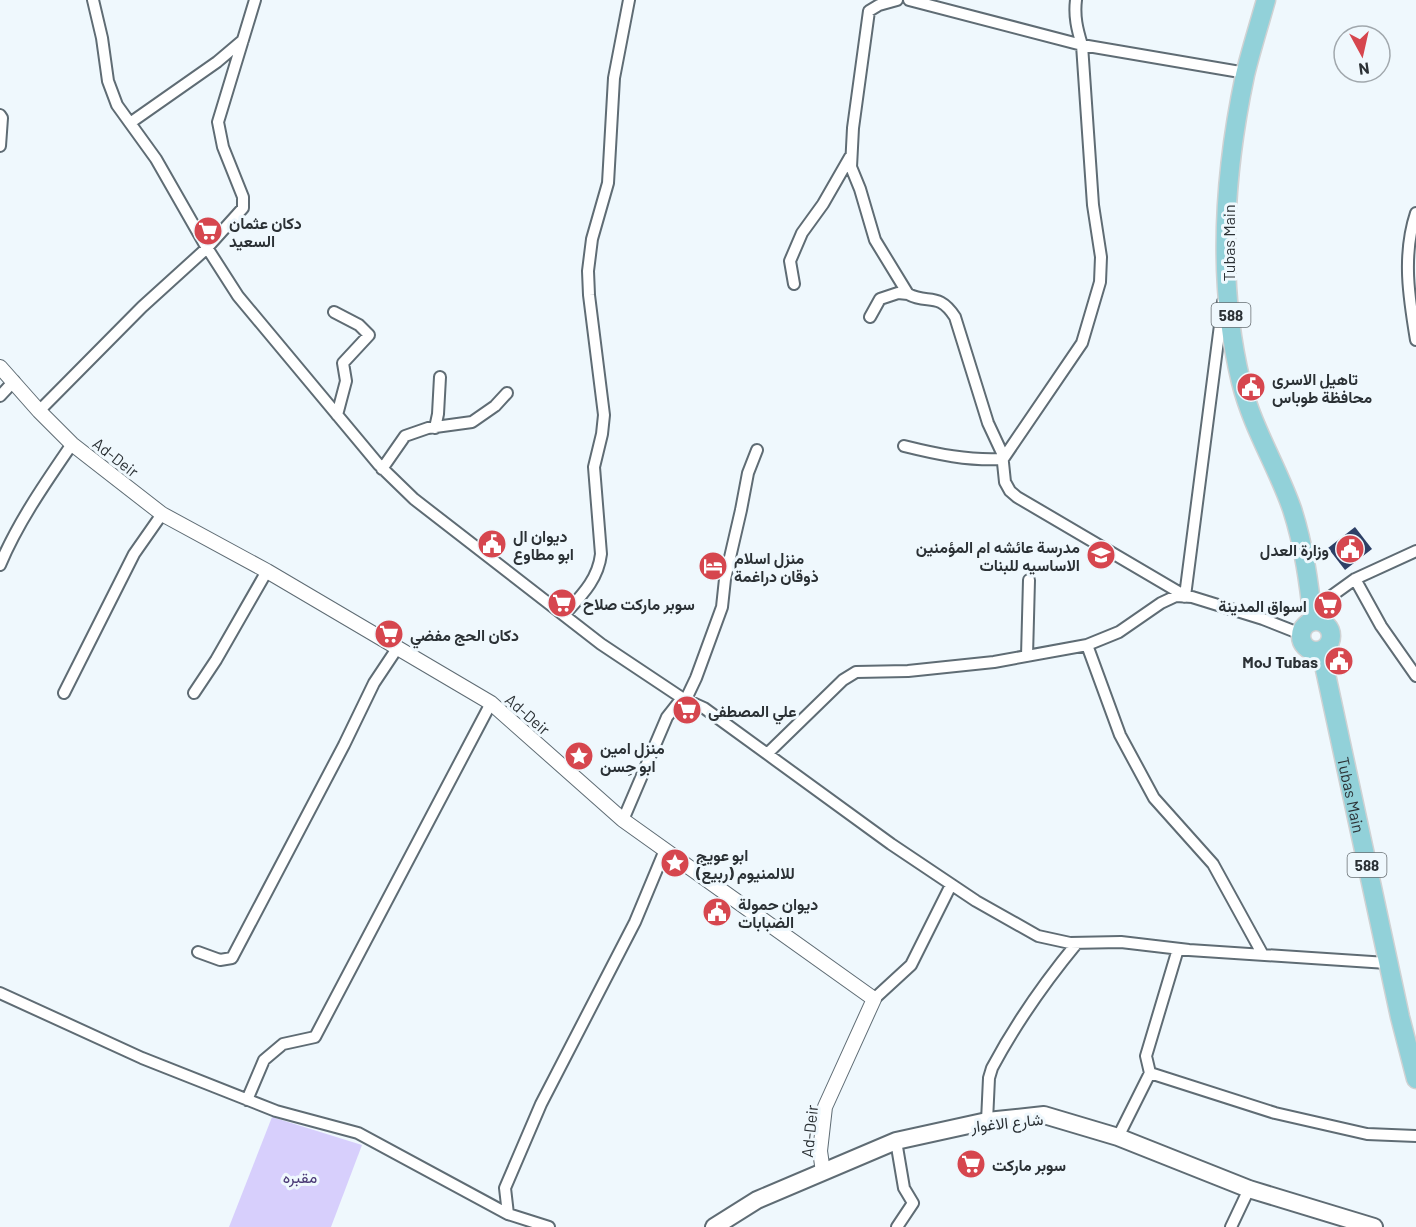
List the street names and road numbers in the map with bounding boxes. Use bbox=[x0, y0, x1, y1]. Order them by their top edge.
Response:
street label: Tubas Main bbox=[1219, 204, 1238, 282]
road number: 588 bbox=[1212, 303, 1250, 327]
street label: Ad-Deir bbox=[89, 433, 143, 481]
street label: Ad-Deir bbox=[502, 689, 554, 739]
street label: Tubas Main bbox=[1335, 755, 1369, 834]
road number: 588 bbox=[1348, 853, 1386, 877]
street label: Ad-Deir bbox=[797, 1104, 821, 1158]
street label: شارع الاغوار bbox=[969, 1109, 1045, 1138]

